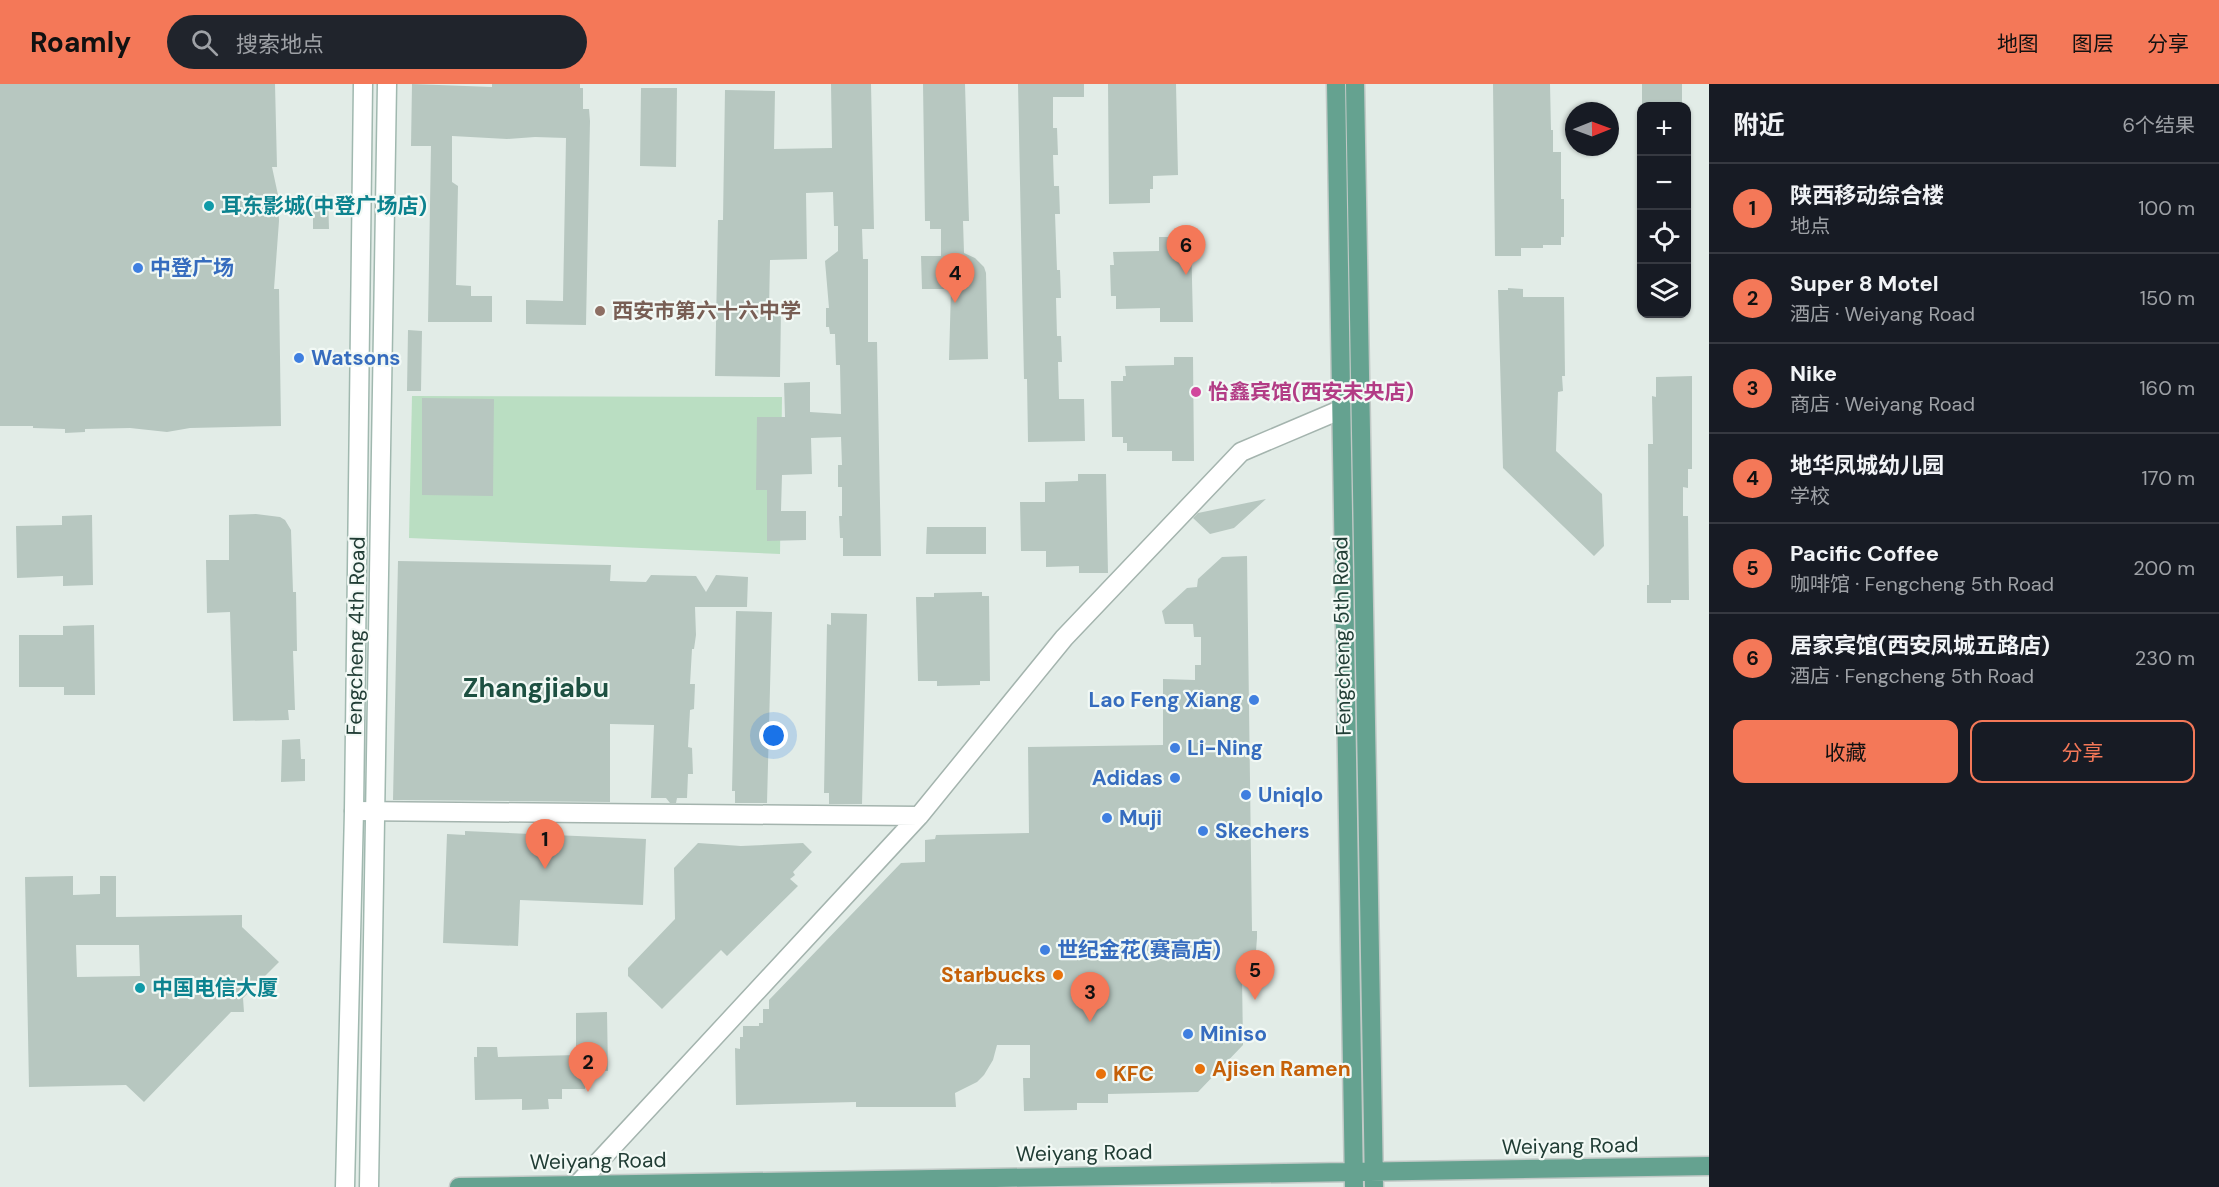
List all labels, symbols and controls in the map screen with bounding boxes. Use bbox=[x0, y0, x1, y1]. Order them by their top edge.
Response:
search box bbox=[167, 15, 587, 69]
text: Roamly bbox=[30, 24, 131, 61]
icon: search bbox=[188, 26, 221, 59]
text: 搜索地点 bbox=[236, 30, 324, 59]
text: 地图 bbox=[1997, 30, 2039, 58]
text: 图层 bbox=[2072, 30, 2114, 58]
text: 分享 bbox=[2147, 30, 2189, 58]
north arrow bbox=[1565, 102, 1619, 156]
map controls bbox=[1637, 102, 1691, 318]
button: + bbox=[1637, 102, 1691, 156]
text: 附近 bbox=[1733, 108, 1785, 142]
text: 6个结果 bbox=[2122, 112, 2195, 138]
button: − bbox=[1637, 156, 1691, 210]
text: 陕西移动综合楼 bbox=[1790, 181, 1944, 210]
place label: 耳东影城(中登广场店) bbox=[221, 192, 427, 220]
text: 1 bbox=[1749, 195, 1756, 221]
text: 100 m bbox=[2138, 195, 2195, 221]
marker: 耳东影城(中登广场店) bbox=[202, 199, 216, 213]
button: locate bbox=[1637, 210, 1691, 264]
text: 地点 bbox=[1790, 213, 1830, 239]
pin: 6 bbox=[1166, 226, 1206, 275]
place label: 中登广场 bbox=[150, 254, 234, 282]
pin: 4 bbox=[936, 254, 974, 303]
marker: 中登广场 bbox=[131, 261, 145, 275]
button: layers bbox=[1637, 264, 1691, 318]
text: Super 8 Motel bbox=[1790, 269, 1939, 298]
text: 2 bbox=[1747, 285, 1758, 311]
text: 150 m bbox=[2140, 285, 2195, 311]
place label: 西安市第六十六中学 bbox=[612, 297, 801, 325]
text: 酒店 · Weiyang Road bbox=[1790, 301, 1975, 327]
marker: 西安市第六十六中学 bbox=[593, 304, 607, 318]
place label: Watsons bbox=[311, 344, 401, 372]
marker: Watsons bbox=[292, 351, 306, 365]
text: Nike bbox=[1790, 359, 1837, 388]
text: 3 bbox=[1746, 375, 1759, 401]
text: 160 m bbox=[2139, 375, 2195, 401]
place label: 怡鑫宾馆(西安未央店) bbox=[1208, 378, 1414, 406]
marker: 怡鑫宾馆(西安未央店) bbox=[1189, 385, 1203, 399]
text: 商店 · Weiyang Road bbox=[1790, 391, 1975, 417]
text: 地华凤城幼儿园 bbox=[1790, 451, 1944, 480]
text: 4 bbox=[1746, 465, 1759, 491]
text: 170 m bbox=[2142, 465, 2195, 491]
text: 学校 bbox=[1790, 483, 1830, 509]
street label: Fengcheng 4th Road bbox=[340, 536, 372, 736]
street label: Fengcheng 5th Road bbox=[1326, 536, 1358, 736]
text: Pacific Coffee bbox=[1790, 539, 1939, 568]
text: 5 bbox=[1746, 555, 1759, 581]
text: 200 m bbox=[2133, 555, 2195, 581]
text: 咖啡馆 · Fengcheng 5th Road bbox=[1790, 571, 2054, 597]
text: 居家宾馆(西安凤城五路店) bbox=[1790, 631, 2050, 660]
text: 6 bbox=[1746, 645, 1759, 671]
text: 230 m bbox=[2135, 645, 2195, 671]
text: 酒店 · Fengcheng 5th Road bbox=[1790, 663, 2034, 689]
district label: Zhangjiabu bbox=[463, 670, 609, 705]
place label: Lao Feng Xiang bbox=[1088, 686, 1242, 714]
marker: Lao Feng Xiang bbox=[1247, 693, 1261, 707]
button: 收藏 bbox=[1733, 720, 1958, 783]
button: 分享 bbox=[1970, 720, 2195, 783]
your location bbox=[759, 721, 788, 750]
place label: Li-Ning bbox=[1187, 734, 1263, 762]
marker: Li-Ning bbox=[1168, 741, 1182, 755]
place label: Adidas bbox=[1092, 764, 1163, 792]
marker: Adidas bbox=[1168, 771, 1182, 785]
place label: Uniqlo bbox=[1258, 781, 1323, 809]
marker: Uniqlo bbox=[1239, 788, 1253, 802]
place label: Muji bbox=[1119, 804, 1162, 832]
marker: Muji bbox=[1100, 811, 1114, 825]
place label: Skechers bbox=[1215, 817, 1310, 845]
pin: 1 bbox=[526, 820, 564, 869]
marker: Skechers bbox=[1196, 824, 1210, 838]
place label: 世纪金花(赛高店) bbox=[1057, 936, 1221, 964]
marker: 世纪金花(赛高店) bbox=[1038, 943, 1052, 957]
pin: 5 bbox=[1236, 950, 1274, 1000]
place label: Starbucks bbox=[941, 961, 1046, 989]
marker: Starbucks bbox=[1051, 968, 1065, 982]
pin: 3 bbox=[1070, 972, 1110, 1022]
place label: 中国电信大厦 bbox=[152, 974, 278, 1002]
marker: 中国电信大厦 bbox=[133, 981, 147, 995]
place label: Miniso bbox=[1200, 1020, 1267, 1048]
marker: Miniso bbox=[1181, 1027, 1195, 1041]
pin: 2 bbox=[568, 1042, 608, 1092]
place label: Ajisen Ramen bbox=[1212, 1055, 1351, 1083]
place label: KFC bbox=[1113, 1060, 1154, 1088]
marker: Ajisen Ramen bbox=[1193, 1062, 1207, 1076]
marker: KFC bbox=[1094, 1067, 1108, 1081]
street label: Weiyang Road bbox=[1501, 1131, 1639, 1161]
street label: Weiyang Road bbox=[1015, 1138, 1153, 1168]
street label: Weiyang Road bbox=[529, 1146, 667, 1176]

